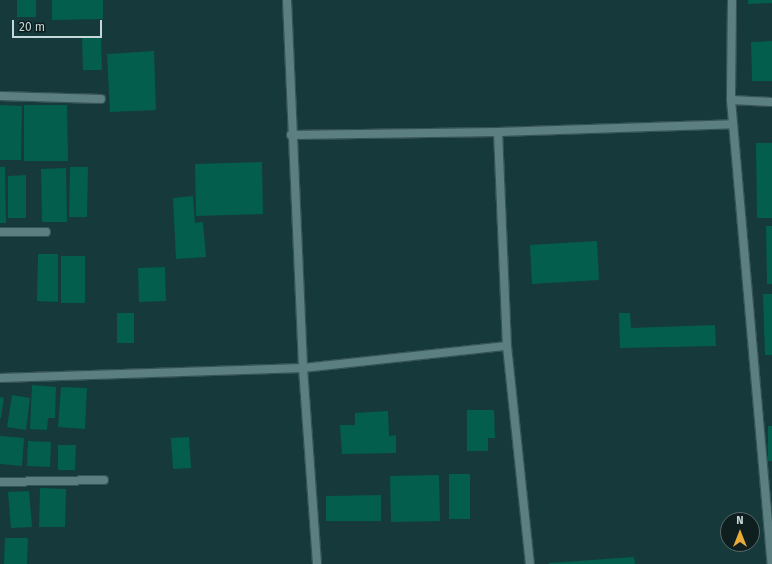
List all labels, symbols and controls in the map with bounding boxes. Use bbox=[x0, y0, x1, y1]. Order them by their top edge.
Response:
scale bar bbox=[14, 12, 104, 38]
text: 20 m bbox=[19, 20, 45, 34]
north arrow bbox=[720, 512, 760, 552]
text: N bbox=[736, 514, 744, 527]

